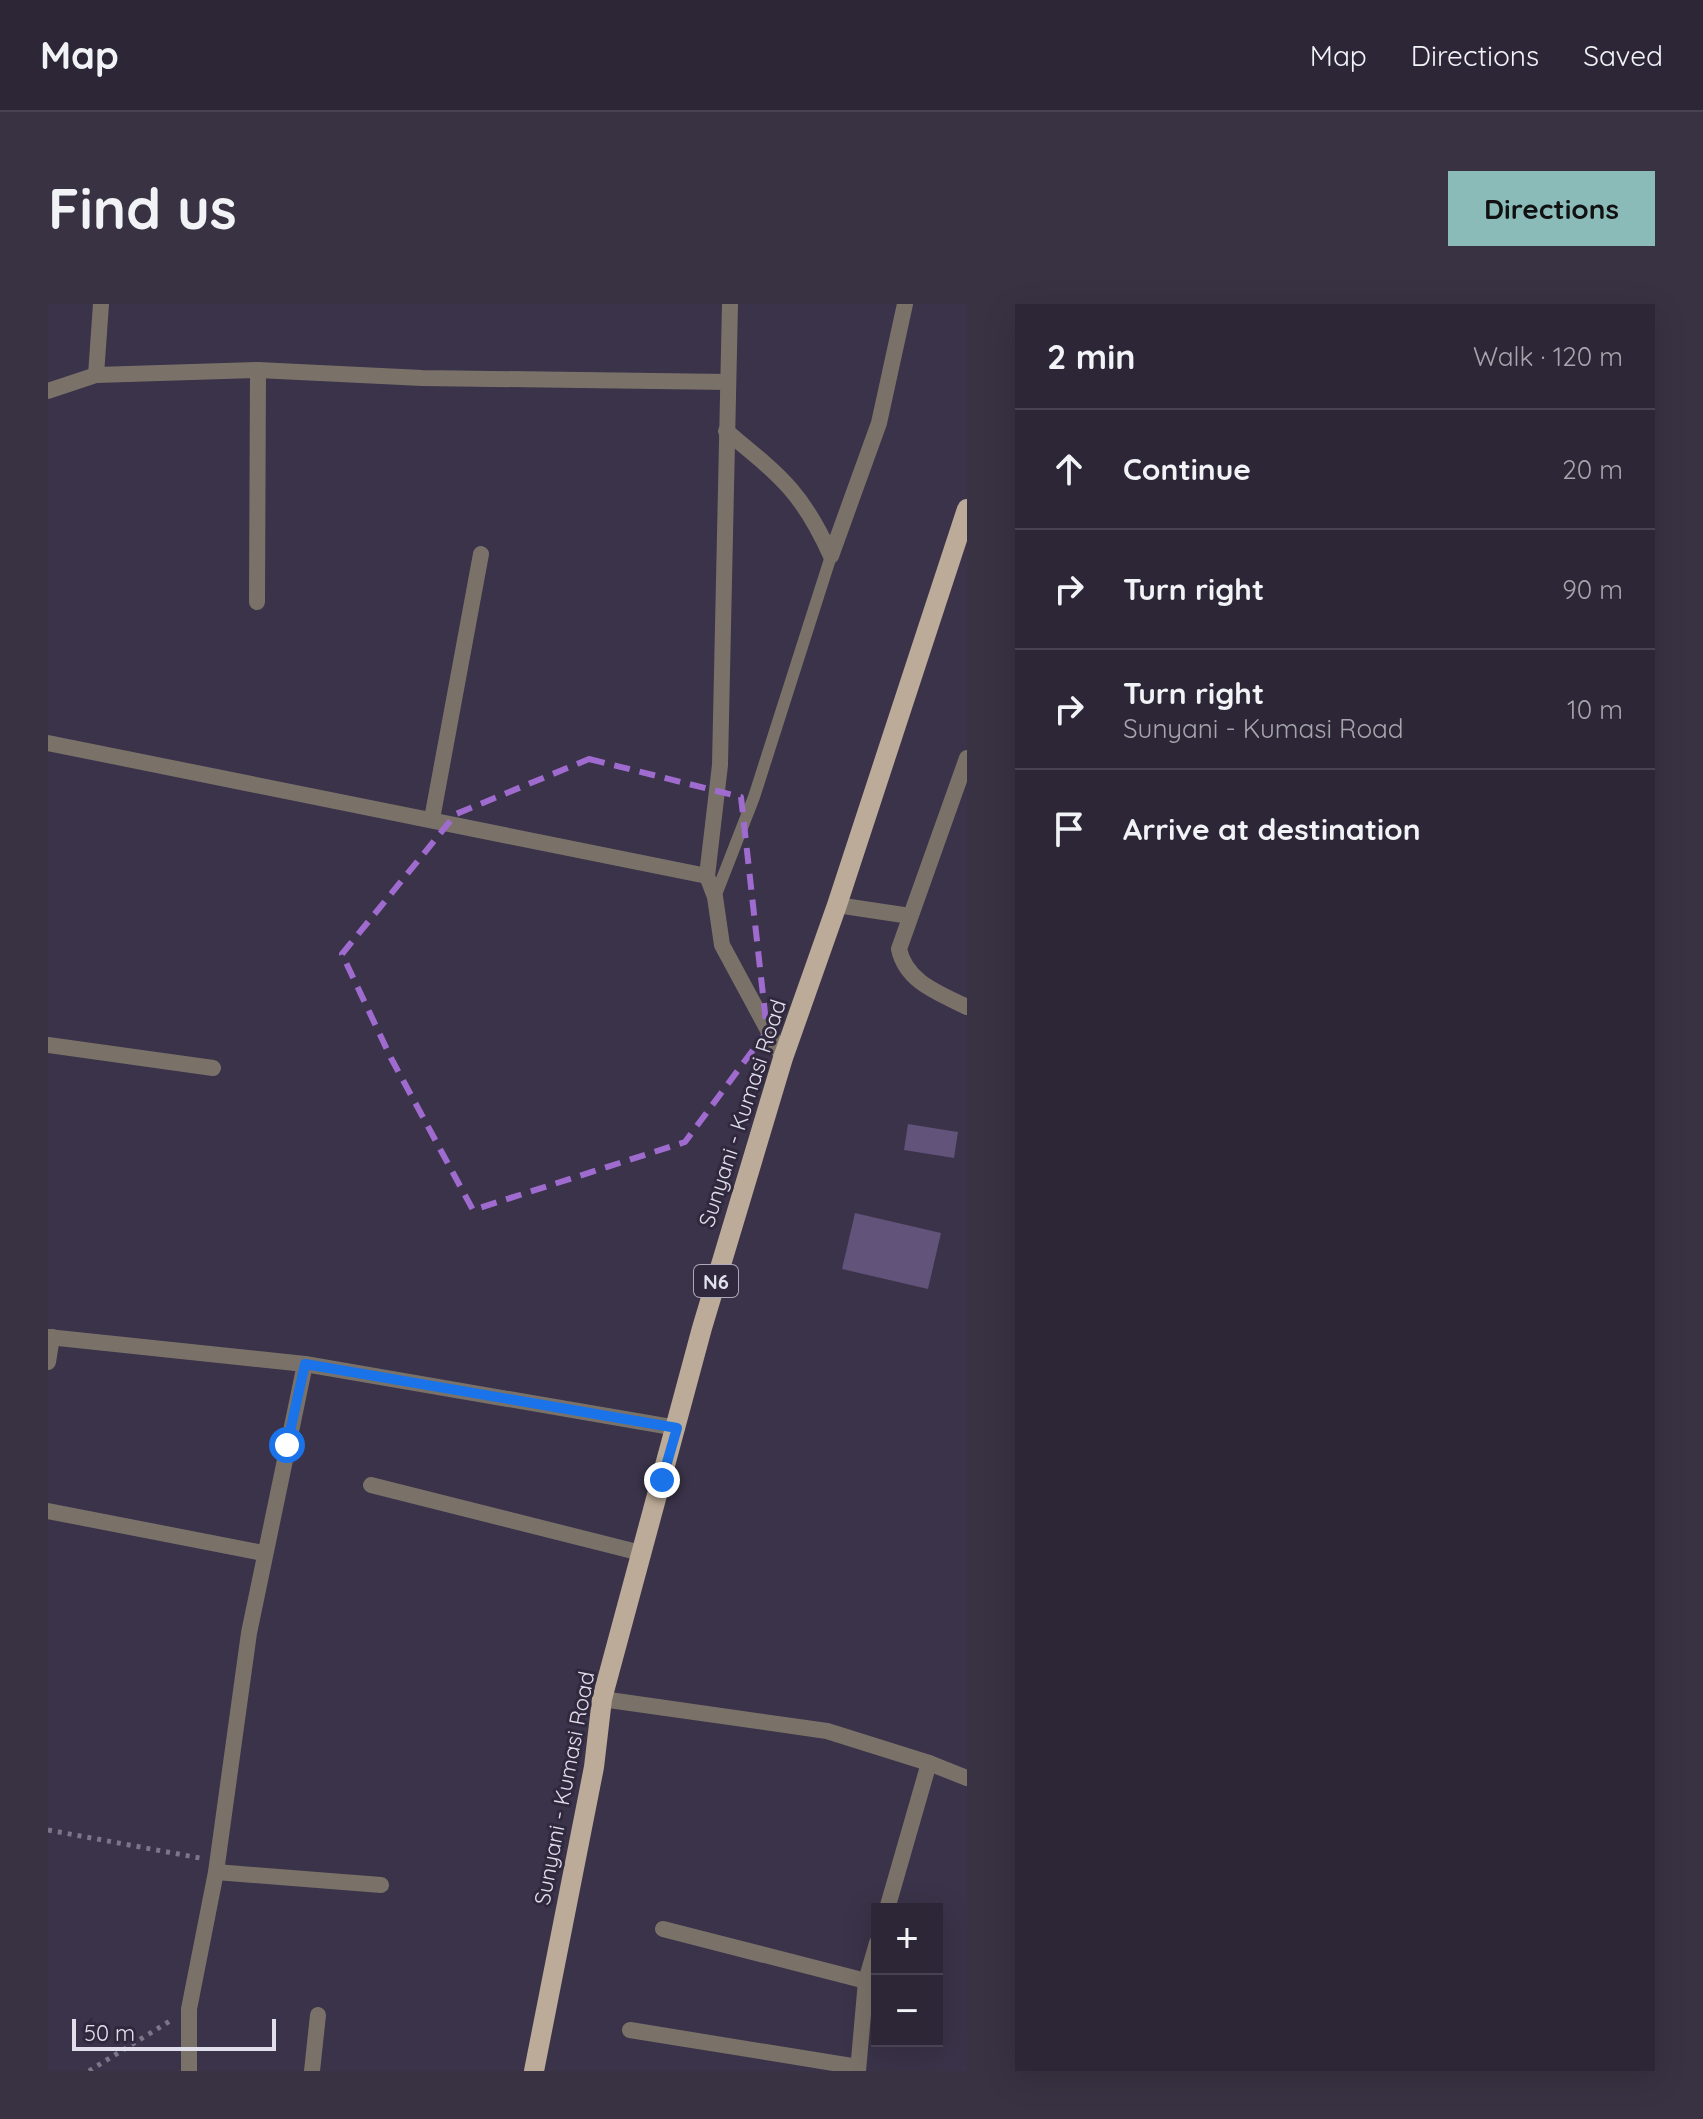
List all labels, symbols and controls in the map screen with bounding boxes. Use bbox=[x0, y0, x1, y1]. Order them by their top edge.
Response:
text: Map bbox=[40, 31, 119, 79]
text: Map bbox=[1310, 38, 1367, 73]
text: Directions bbox=[1411, 38, 1539, 73]
text: Saved bbox=[1583, 38, 1663, 73]
button: Directions bbox=[1448, 171, 1655, 246]
text: Find us bbox=[48, 173, 237, 243]
text: 2 min bbox=[1047, 335, 1136, 378]
text: Walk · 120 m bbox=[1473, 340, 1623, 373]
icon: ahead bbox=[1047, 447, 1091, 491]
text: Continue bbox=[1123, 450, 1251, 488]
text: 20 m bbox=[1562, 453, 1623, 486]
icon: right bbox=[1047, 567, 1091, 611]
text: Turn right bbox=[1123, 570, 1264, 608]
text: 90 m bbox=[1562, 573, 1623, 606]
text: Turn right bbox=[1123, 674, 1264, 712]
icon: right bbox=[1047, 687, 1091, 731]
text: 10 m bbox=[1567, 693, 1623, 726]
text: Sunyani - Kumasi Road bbox=[1123, 712, 1404, 745]
icon: arrive bbox=[1047, 807, 1091, 851]
text: Arrive at destination bbox=[1123, 810, 1421, 848]
street label: Sunyani - Kumasi Road bbox=[692, 996, 792, 1230]
road number: N6 bbox=[694, 1265, 738, 1297]
route start bbox=[269, 1427, 305, 1463]
route end bbox=[644, 1462, 680, 1498]
street label: Sunyani - Kumasi Road bbox=[528, 1669, 600, 1907]
map controls bbox=[871, 1903, 943, 2047]
button: + bbox=[871, 1903, 943, 1975]
button: − bbox=[871, 1975, 943, 2047]
scale bar bbox=[72, 2015, 276, 2051]
text: 50 m bbox=[84, 2019, 135, 2047]

